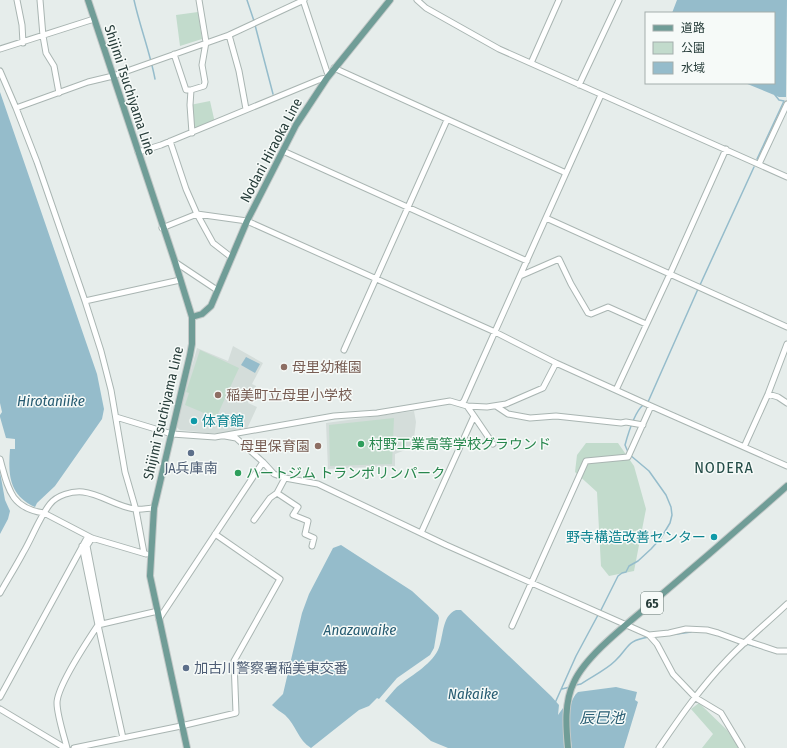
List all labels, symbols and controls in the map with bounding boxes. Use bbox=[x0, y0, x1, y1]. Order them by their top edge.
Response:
legend bbox=[645, 12, 775, 84]
text: 道路 bbox=[681, 21, 705, 35]
street label: Shijimi Tsuchiyama Line bbox=[100, 23, 159, 158]
text: 公園 bbox=[681, 41, 705, 55]
text: 水域 bbox=[681, 61, 705, 75]
street label: Nodani Hiraoka Line bbox=[237, 95, 306, 205]
street label: Shijimi Tsuchiyama Line bbox=[140, 345, 187, 481]
place label: 母里幼稚園 bbox=[292, 359, 362, 376]
marker: 母里幼稚園 bbox=[279, 362, 289, 372]
place label: 稲美町立母里小学校 bbox=[226, 387, 352, 404]
marker: 稲美町立母里小学校 bbox=[213, 390, 223, 400]
water label: Hirotaniike bbox=[17, 392, 85, 410]
place label: 体育館 bbox=[202, 413, 244, 430]
marker: 体育館 bbox=[189, 416, 199, 426]
place label: 村野工業高等学校グラウンド bbox=[369, 436, 551, 453]
place label: 母里保育園 bbox=[240, 438, 310, 455]
marker: 村野工業高等学校グラウンド bbox=[356, 439, 366, 449]
marker: 母里保育園 bbox=[313, 441, 323, 451]
marker: JA兵庫南 bbox=[186, 448, 196, 458]
district label: NODERA bbox=[694, 458, 754, 477]
place label: JA兵庫南 bbox=[164, 460, 218, 477]
place label: ハートジム トランポリンパーク bbox=[246, 465, 445, 482]
marker: ハートジム トランポリンパーク bbox=[233, 468, 243, 478]
place label: 野寺構造改善センター bbox=[566, 529, 706, 546]
marker: 野寺構造改善センター bbox=[709, 532, 719, 542]
road number: 65 bbox=[641, 592, 663, 614]
water label: Anazawaike bbox=[323, 621, 396, 639]
place label: 加古川警察署稲美東交番 bbox=[194, 660, 348, 677]
marker: 加古川警察署稲美東交番 bbox=[181, 663, 191, 673]
water label: Nakaike bbox=[448, 685, 498, 703]
water label: 辰巳池 bbox=[579, 709, 626, 727]

